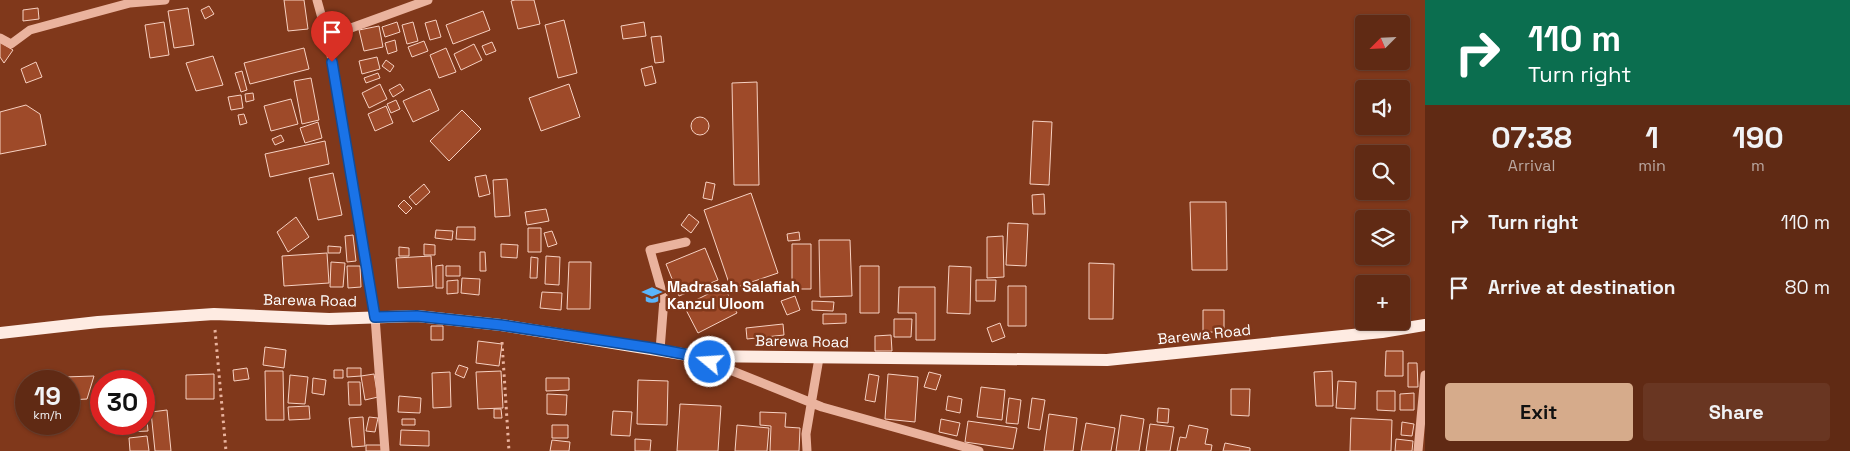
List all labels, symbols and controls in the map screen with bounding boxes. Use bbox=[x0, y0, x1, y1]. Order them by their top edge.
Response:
pin bbox=[311, 11, 353, 62]
north arrow bbox=[1355, 15, 1410, 70]
map controls bbox=[1355, 15, 1410, 330]
text: 110 m bbox=[1528, 17, 1621, 61]
icon: arrive bbox=[318, 18, 346, 46]
icon: right bbox=[1445, 20, 1510, 85]
text: Turn right bbox=[1528, 60, 1631, 88]
button: sound bbox=[1355, 80, 1410, 135]
text: 07:38 bbox=[1491, 118, 1572, 157]
text: 1 bbox=[1645, 118, 1659, 157]
text: 190 bbox=[1732, 118, 1784, 157]
button: search bbox=[1355, 145, 1410, 200]
text: Arrival bbox=[1508, 155, 1555, 176]
text: min bbox=[1638, 155, 1666, 176]
text: m bbox=[1751, 155, 1765, 176]
icon: right bbox=[1445, 209, 1473, 237]
button: layers bbox=[1355, 210, 1410, 265]
text: Turn right bbox=[1488, 210, 1578, 235]
text: 110 m bbox=[1781, 210, 1830, 235]
icon: arrive bbox=[1445, 274, 1473, 302]
button: + bbox=[1355, 275, 1410, 330]
text: Arrive at destination bbox=[1488, 275, 1676, 300]
text: 80 m bbox=[1785, 275, 1830, 300]
place label: Madrasah Salafiah Kanzul Uloom bbox=[667, 277, 800, 313]
school or university icon: Madrasah Salafiah Kanzul Uloom bbox=[641, 284, 663, 306]
street label: Barewa Road bbox=[263, 290, 357, 310]
street label: Barewa Road bbox=[1156, 320, 1252, 348]
street label: Barewa Road bbox=[755, 331, 849, 351]
position arrow bbox=[683, 335, 735, 387]
speed limit sign: 30 bbox=[90, 370, 155, 435]
text: 19 bbox=[34, 380, 61, 412]
button: Exit bbox=[1445, 383, 1633, 441]
button: Share bbox=[1643, 383, 1830, 441]
text: km/h bbox=[33, 407, 62, 423]

